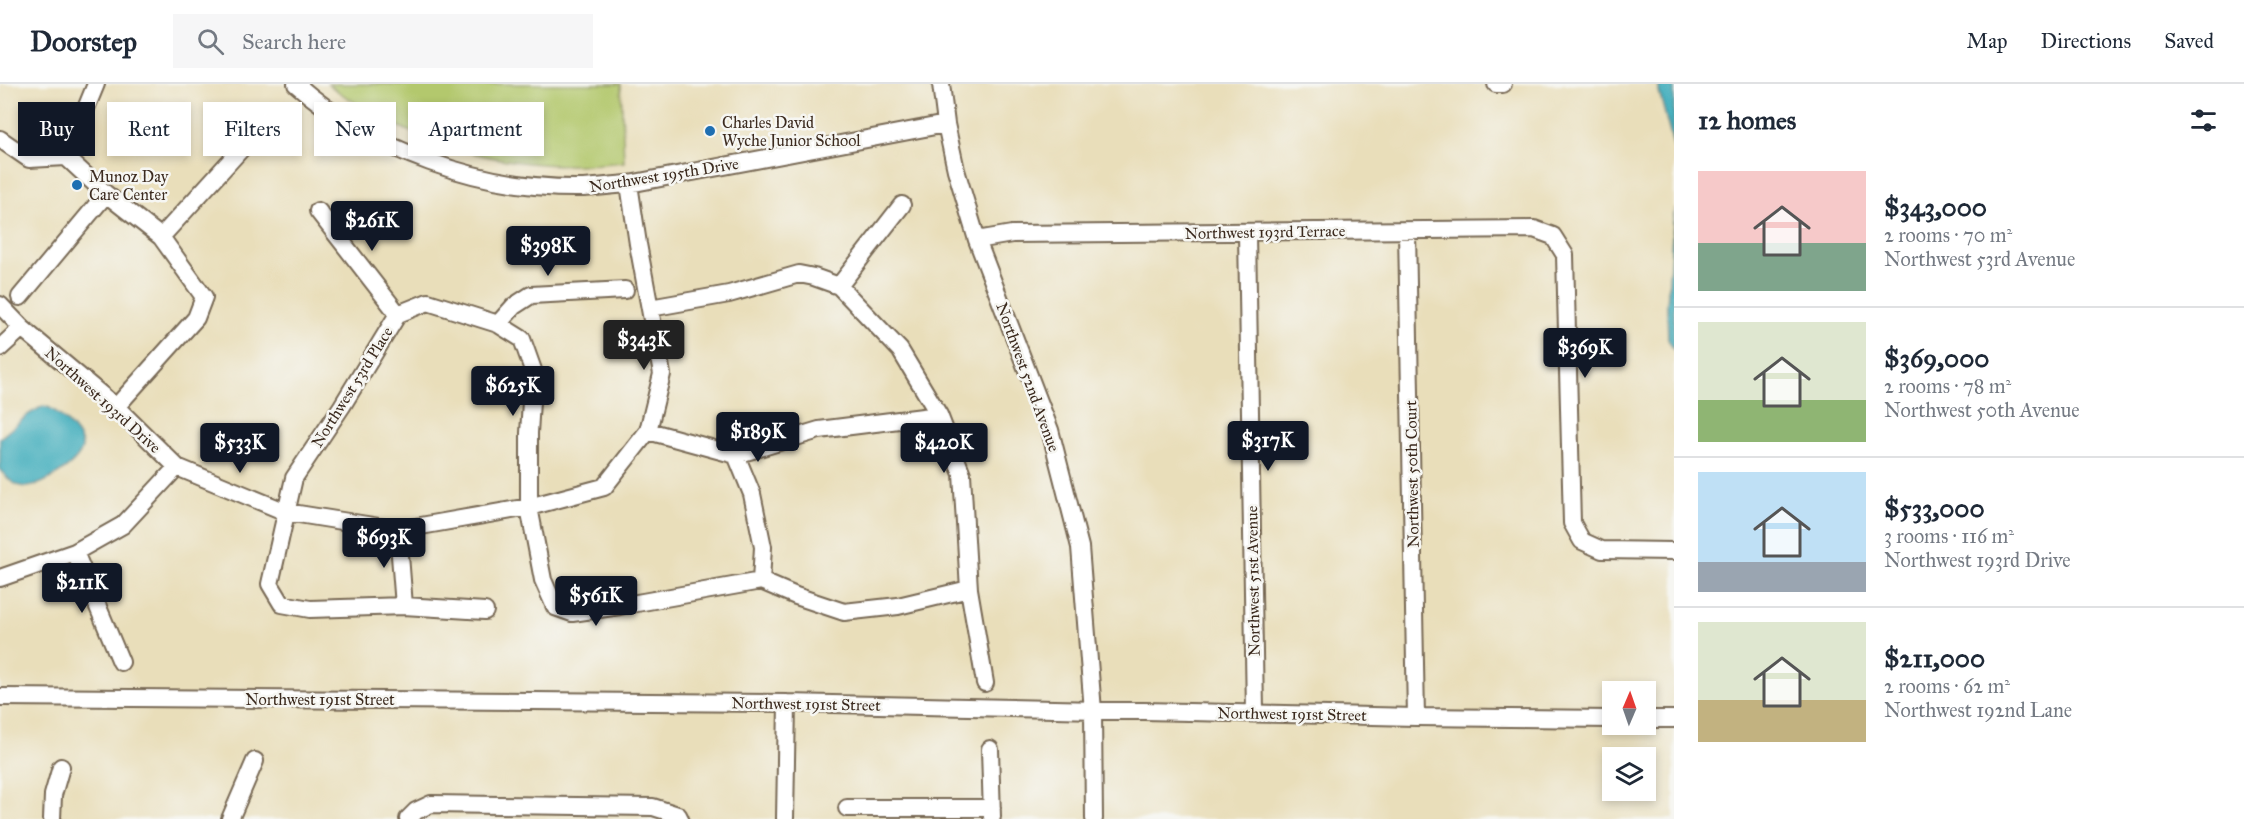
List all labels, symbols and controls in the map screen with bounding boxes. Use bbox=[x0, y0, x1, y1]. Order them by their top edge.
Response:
search box bbox=[173, 14, 593, 68]
text: Doorstep bbox=[30, 24, 137, 59]
icon: search bbox=[194, 25, 227, 58]
text: Search here bbox=[242, 28, 346, 55]
text: Map bbox=[1967, 28, 2008, 54]
text: Directions bbox=[2041, 28, 2131, 54]
text: Saved bbox=[2164, 28, 2214, 54]
chip: Buy bbox=[18, 102, 95, 156]
chip: Rent bbox=[107, 102, 191, 156]
chip: Filters bbox=[203, 102, 302, 156]
chip: New bbox=[314, 102, 396, 156]
chip: Apartment bbox=[408, 102, 544, 156]
text: 12 homes bbox=[1698, 104, 1796, 136]
icon: filters bbox=[2187, 104, 2220, 137]
place label: Charles David Wyche Junior School bbox=[722, 113, 861, 151]
marker: Charles David Wyche Junior School bbox=[703, 124, 717, 138]
street label: Northwest 195th Drive bbox=[588, 154, 740, 196]
place label: Munoz Day Care Center bbox=[89, 167, 169, 204]
marker: Munoz Day Care Center bbox=[70, 178, 84, 192]
text: $343,000 bbox=[1884, 191, 1987, 223]
icon: home bbox=[1746, 195, 1818, 267]
pin: $261K bbox=[330, 201, 414, 252]
text: $261K bbox=[345, 208, 399, 232]
street label: Northwest 193rd Terrace bbox=[1184, 221, 1346, 243]
text: 2 rooms · 70 m² bbox=[1884, 223, 2012, 247]
pin: $398K bbox=[506, 226, 590, 277]
text: $398K bbox=[520, 233, 576, 257]
text: Northwest 53rd Avenue bbox=[1884, 247, 2075, 271]
street label: Northwest 52nd Avenue bbox=[992, 300, 1064, 454]
pin: $343K bbox=[602, 320, 686, 371]
street label: Northwest 53rd Place bbox=[307, 323, 397, 451]
text: $343K bbox=[617, 327, 671, 351]
pin: $369K bbox=[1543, 328, 1627, 379]
text: $369K bbox=[1557, 335, 1613, 359]
text: $369,000 bbox=[1884, 342, 1989, 374]
street label: Northwest 193rd Drive bbox=[41, 343, 165, 457]
icon: home bbox=[1746, 346, 1818, 418]
pin: $625K bbox=[471, 366, 555, 417]
text: $625K bbox=[485, 373, 541, 397]
text: 2 rooms · 78 m² bbox=[1884, 374, 2011, 398]
text: Northwest 50th Avenue bbox=[1884, 398, 2080, 422]
street label: Northwest 50th Court bbox=[1401, 400, 1423, 548]
pin: $189K bbox=[716, 412, 800, 463]
text: $189K bbox=[730, 419, 786, 443]
pin: $317K bbox=[1226, 421, 1310, 472]
pin: $533K bbox=[198, 423, 282, 474]
pin: $420K bbox=[902, 423, 986, 474]
text: $317K bbox=[1242, 428, 1294, 452]
text: $533K bbox=[214, 430, 266, 454]
text: $420K bbox=[915, 430, 973, 454]
text: $533,000 bbox=[1884, 492, 1985, 524]
icon: home bbox=[1746, 496, 1818, 568]
street label: Northwest 51st Avenue bbox=[1242, 505, 1264, 656]
pin: $693K bbox=[342, 518, 426, 569]
text: 3 rooms · 116 m² bbox=[1884, 524, 2014, 548]
text: $693K bbox=[356, 525, 412, 549]
text: Northwest 193rd Drive bbox=[1884, 548, 2071, 572]
pin: $211K bbox=[40, 563, 124, 614]
text: $211K bbox=[56, 570, 108, 594]
pin: $561K bbox=[554, 576, 638, 627]
text: $561K bbox=[569, 583, 623, 607]
text: $211,000 bbox=[1884, 642, 1985, 674]
icon: home bbox=[1746, 646, 1818, 718]
text: 2 rooms · 62 m² bbox=[1884, 674, 2010, 698]
north arrow bbox=[1602, 681, 1656, 735]
map controls bbox=[1602, 681, 1656, 801]
street label: Northwest 191st Street bbox=[245, 690, 395, 709]
street label: Northwest 191st Street bbox=[731, 693, 881, 715]
text: Northwest 192nd Lane bbox=[1884, 698, 2072, 722]
street label: Northwest 191st Street bbox=[1217, 703, 1367, 725]
button: layers bbox=[1602, 747, 1656, 801]

